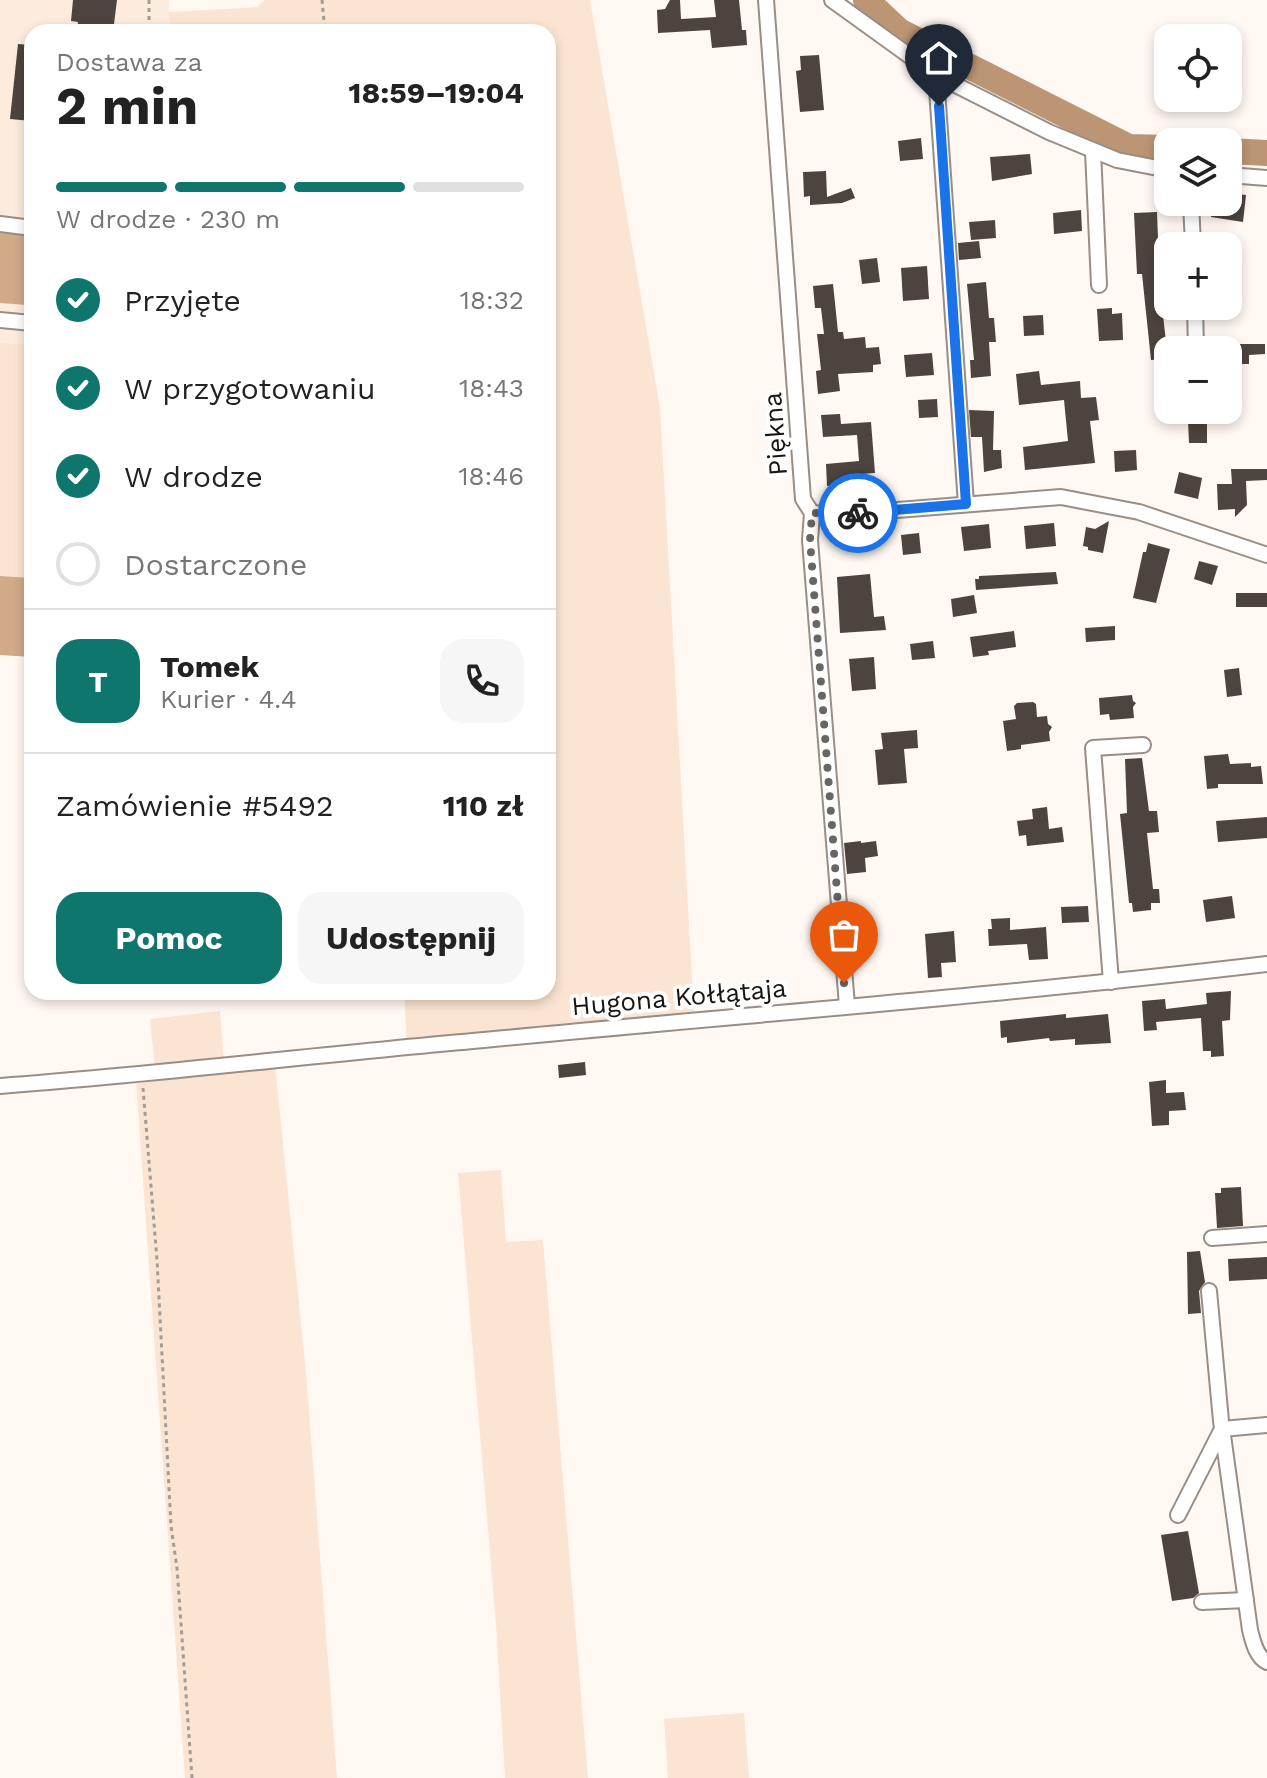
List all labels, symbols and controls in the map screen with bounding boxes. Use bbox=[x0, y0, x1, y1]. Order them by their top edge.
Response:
pin bbox=[905, 24, 973, 106]
map controls bbox=[1154, 24, 1242, 424]
button: locate bbox=[1154, 24, 1242, 112]
icon: home bbox=[917, 36, 961, 80]
text: Dostawa za bbox=[56, 47, 202, 77]
text: 18:59–19:04 bbox=[349, 75, 524, 110]
text: 2 min bbox=[56, 76, 198, 137]
button: layers bbox=[1154, 128, 1242, 216]
text: W drodze · 230 m bbox=[56, 204, 280, 234]
button: + bbox=[1154, 232, 1242, 320]
icon: check bbox=[56, 278, 100, 322]
text: Przyjęte bbox=[124, 283, 241, 318]
text: 18:32 bbox=[460, 285, 524, 315]
button: − bbox=[1154, 336, 1242, 424]
icon: check bbox=[56, 366, 100, 410]
text: W przygotowaniu bbox=[124, 371, 375, 406]
text: 18:43 bbox=[459, 373, 524, 403]
street label: Piękna bbox=[757, 391, 793, 477]
icon: check bbox=[56, 454, 100, 498]
text: W drodze bbox=[124, 459, 263, 494]
text: 18:46 bbox=[458, 461, 524, 491]
courier bbox=[818, 473, 898, 553]
icon: bike bbox=[836, 491, 880, 535]
text: Dostarczone bbox=[124, 547, 307, 582]
button: phone bbox=[440, 639, 524, 723]
text: Tomek bbox=[160, 649, 259, 684]
text: T bbox=[88, 664, 108, 699]
text: Kurier · 4.4 bbox=[160, 684, 297, 714]
text: Zamówienie #5492 bbox=[56, 788, 333, 823]
text: 110 zł bbox=[443, 788, 524, 823]
button: Pomoc bbox=[56, 892, 282, 984]
button: Udostępnij bbox=[298, 892, 524, 984]
pin bbox=[810, 901, 878, 983]
icon: bag bbox=[822, 913, 866, 957]
street label: Hugona Kołłątaja bbox=[570, 973, 788, 1021]

